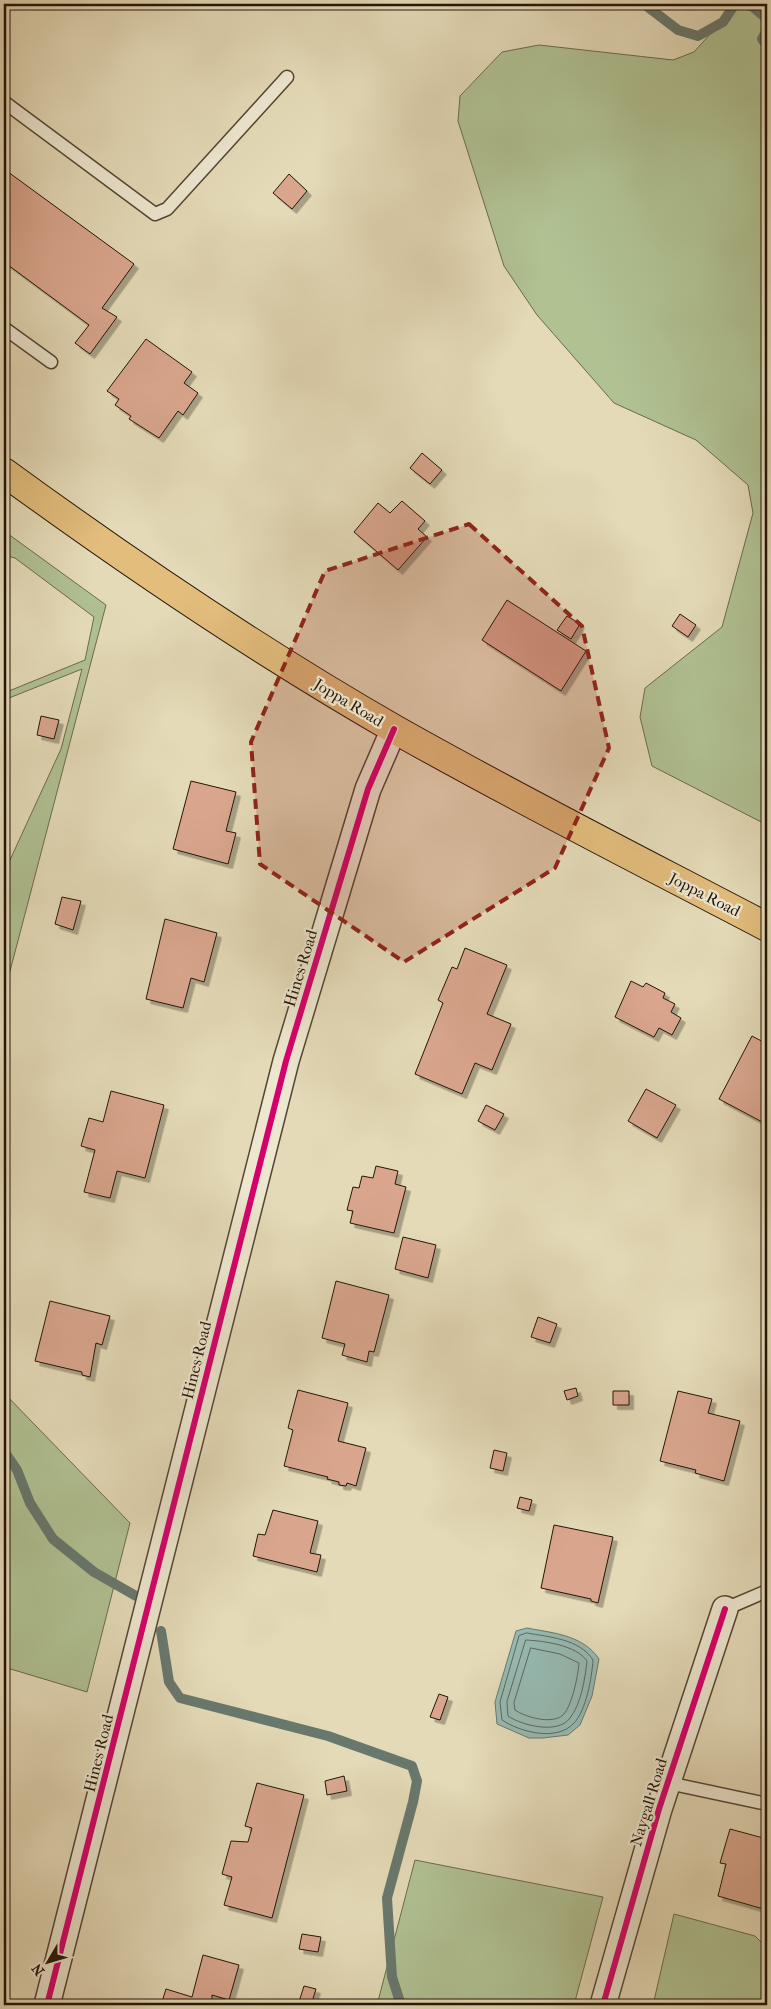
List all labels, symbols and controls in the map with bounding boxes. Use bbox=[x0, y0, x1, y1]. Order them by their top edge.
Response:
street label: Joppa Road bbox=[309, 673, 387, 731]
street label: Joppa Road bbox=[664, 867, 744, 921]
street label: Hines Road bbox=[280, 927, 321, 1009]
street label: Hines Road bbox=[178, 1319, 215, 1401]
street label: Hines Road bbox=[80, 1712, 117, 1794]
street label: Naygall Road bbox=[626, 1756, 671, 1848]
north arrow bbox=[22, 1936, 72, 1986]
text: N bbox=[28, 1960, 48, 1979]

